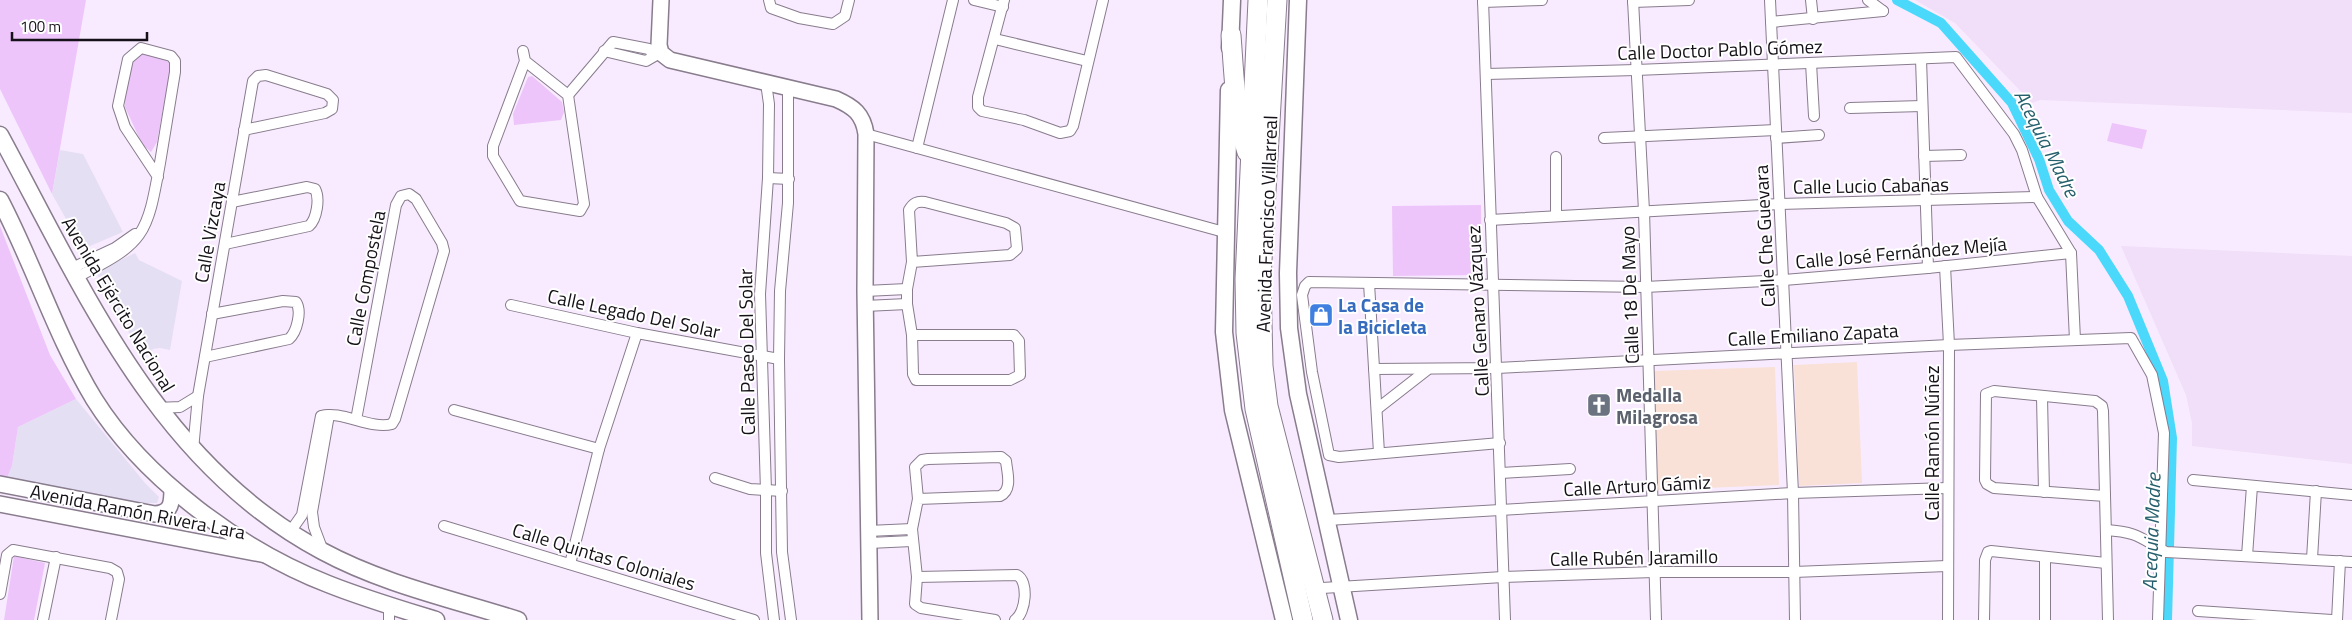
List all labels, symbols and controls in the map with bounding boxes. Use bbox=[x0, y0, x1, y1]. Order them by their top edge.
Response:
scale bar bbox=[12, 10, 148, 42]
text: 100 m bbox=[20, 15, 61, 38]
street label: Calle Doctor Pablo Gómez bbox=[1617, 31, 1823, 67]
water label: Acequia Madre bbox=[2007, 84, 2088, 204]
street label: Avenida Francisco Villarreal bbox=[1248, 115, 1284, 333]
street label: Calle Che Guevara bbox=[1746, 164, 1782, 308]
street label: Calle Lucio Cabañas bbox=[1793, 169, 1949, 201]
street label: Calle Vizcaya bbox=[186, 179, 232, 285]
street label: Calle Compostela bbox=[338, 207, 392, 348]
street label: Avenida Ejército Nacional bbox=[55, 211, 183, 397]
street label: Calle Genaro Vázquez bbox=[1458, 225, 1496, 397]
street label: Calle 18 De Mayo bbox=[1612, 225, 1646, 365]
street label: Calle José Fernández Mejía bbox=[1794, 228, 2008, 276]
street label: Calle Paseo Del Solar bbox=[730, 268, 762, 436]
street label: Calle Legado Del Solar bbox=[545, 281, 723, 346]
place label: La Casa de la Bicicleta bbox=[1338, 290, 1427, 341]
shop icon: La Casa de la Bicicleta bbox=[1308, 302, 1334, 328]
street label: Calle Emiliano Zapata bbox=[1727, 315, 1900, 353]
street label: Calle Ramón Núñez bbox=[1917, 365, 1946, 521]
place label: Medalla Milagrosa bbox=[1616, 380, 1698, 431]
church icon: Medalla Milagrosa bbox=[1586, 392, 1612, 418]
street label: Calle Arturo Gámiz bbox=[1563, 467, 1711, 503]
water label: Acequia Madre bbox=[2133, 471, 2169, 591]
street label: Avenida Ramón Rivera Lara bbox=[28, 476, 249, 546]
street label: Calle Quintas Coloniales bbox=[509, 514, 699, 598]
street label: Calle Rubén Jaramillo bbox=[1550, 541, 1718, 573]

